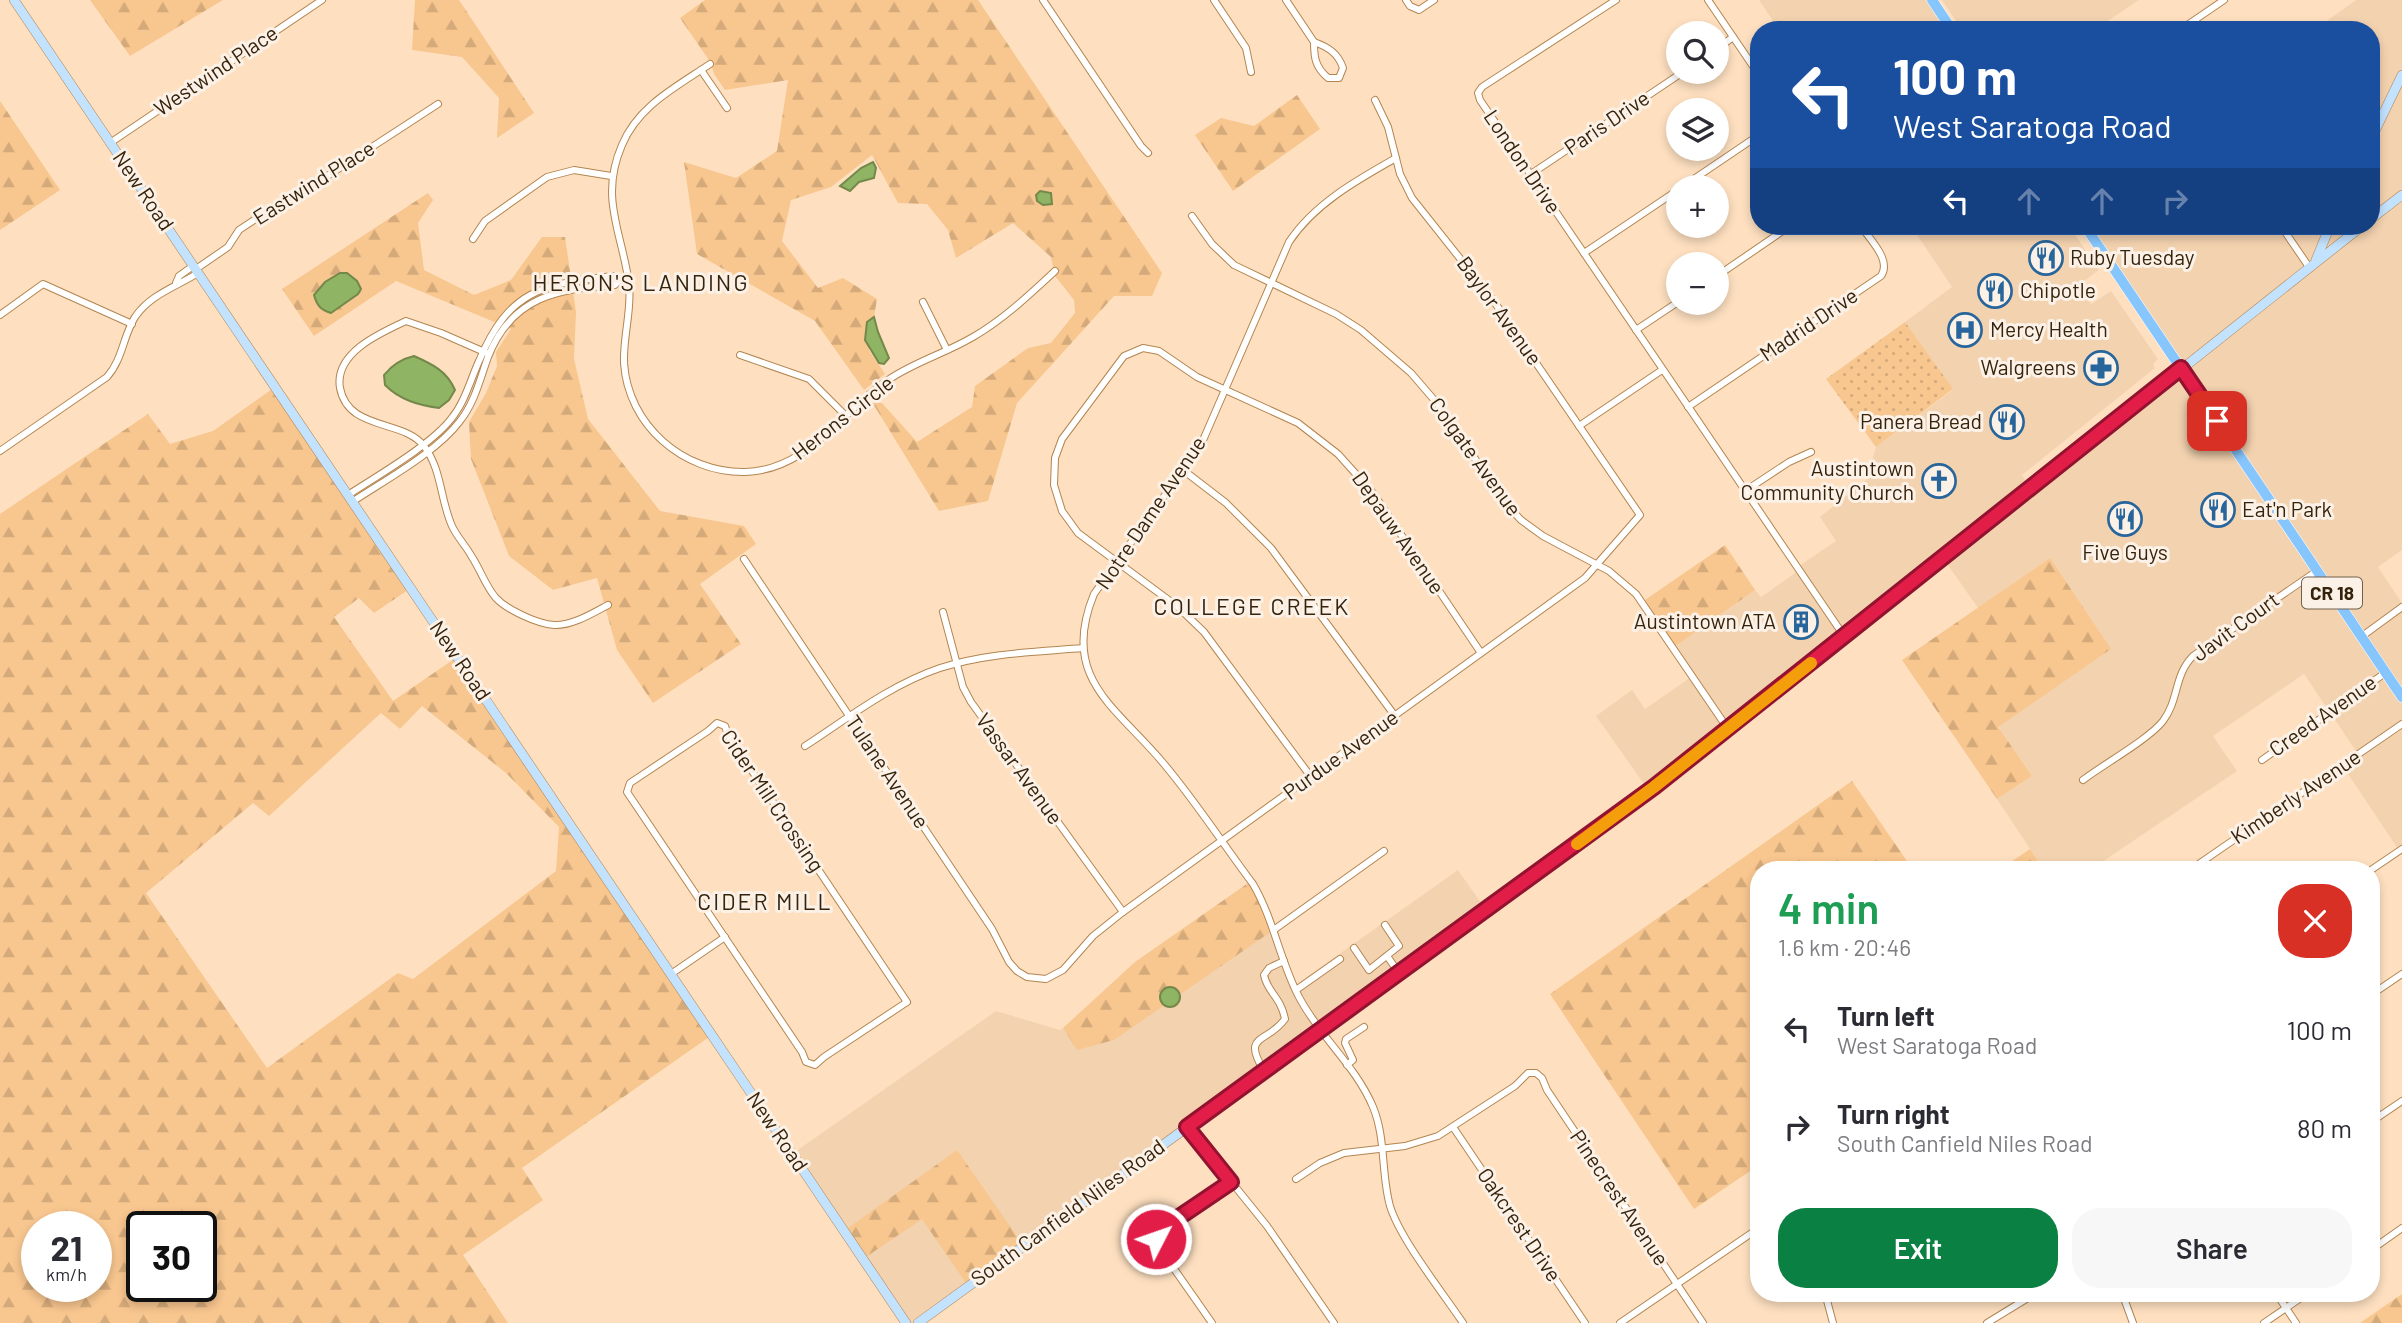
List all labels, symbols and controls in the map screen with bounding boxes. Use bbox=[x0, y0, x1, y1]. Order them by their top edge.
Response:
street label: Westwind Place bbox=[149, 19, 282, 120]
map controls bbox=[1666, 21, 1729, 315]
button: search bbox=[1666, 21, 1729, 84]
text: 100 m bbox=[1893, 46, 2017, 105]
icon: left bbox=[1778, 49, 1869, 140]
street label: Paris Drive bbox=[1559, 84, 1653, 159]
button: layers bbox=[1666, 98, 1729, 161]
street label: London Drive bbox=[1479, 105, 1567, 218]
text: West Saratoga Road bbox=[1893, 106, 2172, 144]
street label: Eastwind Place bbox=[248, 134, 379, 229]
street label: New Road bbox=[108, 145, 180, 235]
button: + bbox=[1666, 175, 1729, 238]
icon: left bbox=[1937, 182, 1975, 220]
icon: ahead bbox=[2010, 182, 2048, 220]
icon: ahead bbox=[2083, 182, 2121, 220]
icon: right bbox=[2156, 182, 2194, 220]
restaurant icon: Ruby Tuesday bbox=[2027, 239, 2065, 277]
place label: Ruby Tuesday bbox=[2070, 244, 2195, 269]
street label: Baylor Avenue bbox=[1452, 251, 1548, 369]
button: − bbox=[1666, 252, 1729, 315]
district label: HERON'S LANDING bbox=[533, 268, 750, 296]
restaurant icon: Chipotle bbox=[1976, 272, 2014, 310]
place label: Chipotle bbox=[2020, 277, 2096, 302]
street label: Madrid Drive bbox=[1754, 282, 1862, 366]
hospital icon: Mercy Health bbox=[1946, 311, 1984, 349]
place label: Mercy Health bbox=[1990, 316, 2108, 341]
pharmacy icon: Walgreens bbox=[2082, 349, 2120, 387]
place label: Walgreens bbox=[1980, 354, 2076, 379]
street label: Herons Circle bbox=[786, 369, 898, 464]
pin bbox=[2187, 391, 2247, 451]
street label: Colgate Avenue bbox=[1425, 392, 1528, 520]
icon: arrive bbox=[2198, 402, 2236, 440]
restaurant icon: Panera Bread bbox=[1988, 403, 2026, 441]
place label: Panera Bread bbox=[1860, 408, 1982, 433]
street label: Notre Dame Avenue bbox=[1089, 431, 1210, 593]
place label: Austintown Community Church bbox=[1741, 455, 1914, 504]
church icon: Austintown Community Church bbox=[1920, 462, 1958, 500]
street label: Depauw Avenue bbox=[1348, 466, 1451, 598]
restaurant icon: Eat'n Park bbox=[2199, 491, 2237, 529]
place label: Eat'n Park bbox=[2242, 496, 2332, 521]
restaurant icon: Five Guys bbox=[2106, 500, 2144, 538]
place label: Five Guys bbox=[2082, 539, 2168, 564]
road number: CR 18 bbox=[2302, 578, 2362, 608]
street label: Javit Court bbox=[2187, 586, 2283, 666]
district label: COLLEGE CREEK bbox=[1154, 592, 1350, 620]
building icon: Austintown ATA bbox=[1782, 603, 1820, 641]
place label: Austintown ATA bbox=[1634, 608, 1776, 633]
street label: New Road bbox=[425, 615, 497, 705]
street label: Creed Avenue bbox=[2264, 669, 2381, 761]
street label: Purdue Avenue bbox=[1278, 704, 1403, 804]
street label: Vassar Avenue bbox=[972, 708, 1069, 829]
street label: Tulane Avenue bbox=[841, 710, 935, 833]
street label: Cider Mill Crossing bbox=[716, 724, 830, 876]
street label: Kimberly Avenue bbox=[2226, 743, 2365, 848]
text: 4 min bbox=[1778, 882, 1879, 932]
button: close bbox=[2278, 884, 2352, 958]
district label: CIDER MILL bbox=[697, 887, 833, 915]
text: 1.6 km · 20:46 bbox=[1778, 933, 1911, 961]
text: Turn left bbox=[1837, 1000, 1935, 1031]
icon: left bbox=[1778, 1010, 1816, 1048]
text: 100 m bbox=[2287, 1014, 2352, 1045]
text: West Saratoga Road bbox=[1837, 1031, 2037, 1059]
street label: New Road bbox=[742, 1086, 814, 1176]
text: Turn right bbox=[1837, 1098, 1950, 1129]
icon: right bbox=[1778, 1108, 1816, 1146]
text: 80 m bbox=[2297, 1112, 2352, 1143]
street label: Pinecrest Avenue bbox=[1566, 1125, 1675, 1270]
text: South Canfield Niles Road bbox=[1837, 1129, 2093, 1157]
street label: South Canfield Niles Road bbox=[965, 1133, 1169, 1291]
street label: Oakcrest Drive bbox=[1473, 1162, 1568, 1286]
position arrow bbox=[1119, 1202, 1193, 1276]
button: Exit bbox=[1778, 1208, 2058, 1288]
button: Share bbox=[2072, 1208, 2352, 1288]
speed limit sign: 30 bbox=[126, 1211, 217, 1302]
text: 21 bbox=[51, 1226, 82, 1268]
text: km/h bbox=[46, 1263, 87, 1285]

